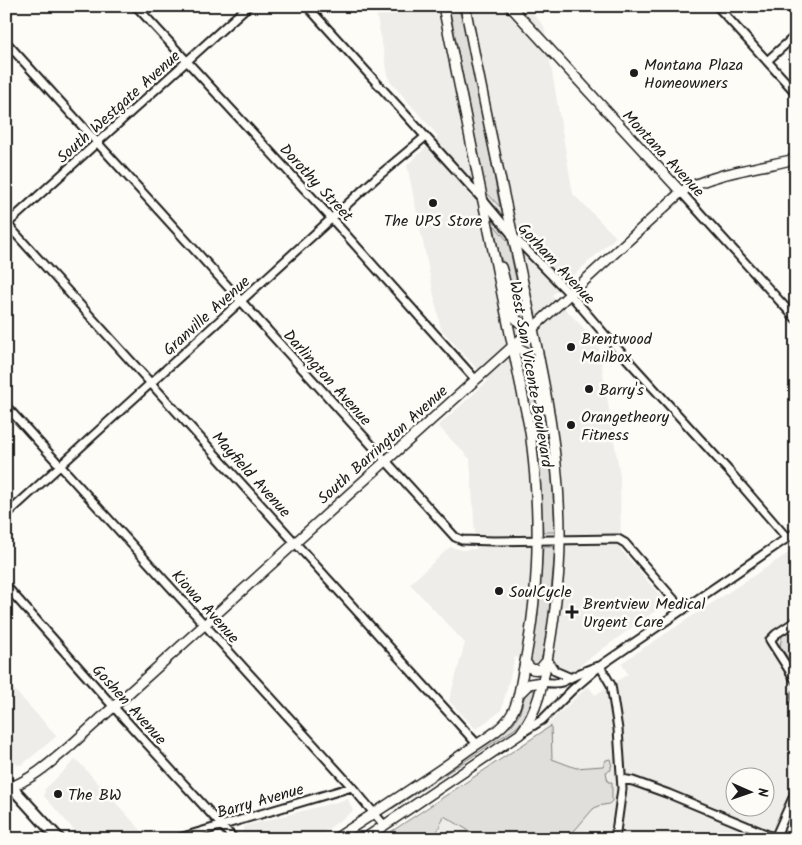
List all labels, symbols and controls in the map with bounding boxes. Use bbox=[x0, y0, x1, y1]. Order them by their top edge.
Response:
street label: South Westgate Avenue bbox=[51, 45, 187, 170]
place label: Montana Plaza Homeowners bbox=[644, 53, 743, 96]
marker: Montana Plaza Homeowners bbox=[628, 67, 640, 79]
street label: Montana Avenue bbox=[616, 105, 710, 203]
street label: Dorothy Street bbox=[273, 138, 359, 228]
marker: The UPS Store bbox=[427, 197, 439, 209]
place label: The UPS Store bbox=[384, 209, 482, 234]
street label: Gorham Avenue bbox=[511, 217, 601, 311]
street label: Granville Avenue bbox=[158, 270, 256, 362]
street label: West San Vicente Boulevard bbox=[502, 279, 559, 470]
street label: Darlington Avenue bbox=[277, 324, 377, 432]
place label: Brentwood Mailbox bbox=[581, 327, 653, 370]
marker: Brentwood Mailbox bbox=[565, 341, 577, 353]
place label: Barry's bbox=[599, 378, 644, 403]
street label: South Barrington Avenue bbox=[312, 380, 454, 511]
marker: Barry's bbox=[583, 383, 595, 395]
place label: Orangetheory Fitness bbox=[581, 405, 669, 448]
marker: Orangetheory Fitness bbox=[565, 419, 577, 431]
street label: Mayfield Avenue bbox=[205, 426, 297, 524]
street label: Kiowa Avenue bbox=[165, 564, 245, 650]
place label: SoulCycle bbox=[509, 580, 572, 605]
marker: SoulCycle bbox=[493, 585, 505, 597]
place label: Brentview Medical Urgent Care bbox=[583, 592, 706, 635]
marker: Brentview Medical Urgent Care bbox=[565, 605, 579, 619]
street label: Goshen Avenue bbox=[86, 659, 172, 751]
north arrow bbox=[724, 768, 774, 818]
street label: Barry Avenue bbox=[214, 777, 307, 826]
place label: The BW bbox=[68, 783, 121, 808]
marker: The BW bbox=[52, 788, 64, 800]
text: N bbox=[751, 788, 773, 797]

